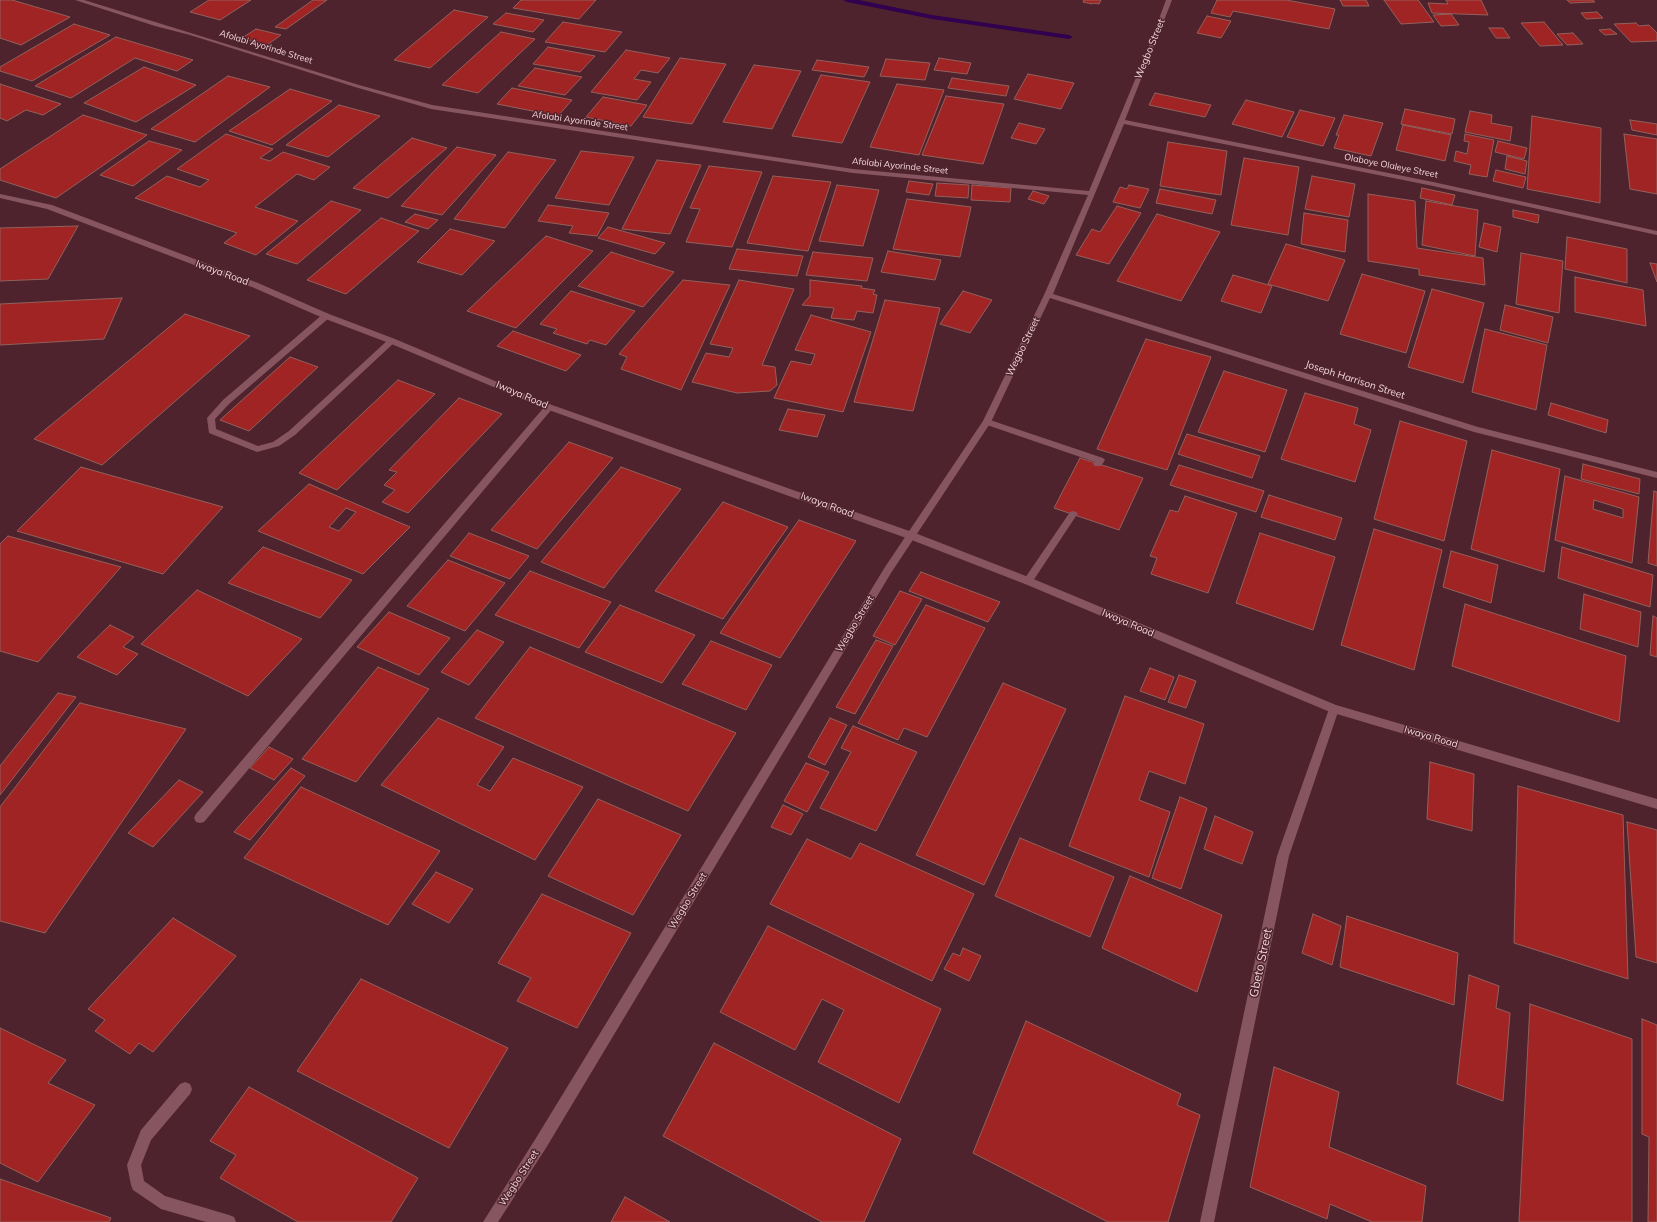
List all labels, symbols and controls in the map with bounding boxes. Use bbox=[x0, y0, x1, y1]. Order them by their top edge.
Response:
street label: Wegbo Street bbox=[1132, 17, 1168, 81]
street label: Afolabi Ayorinde Street bbox=[218, 28, 314, 66]
street label: Afolabi Ayorinde Street bbox=[531, 109, 629, 133]
street label: Olaboye Olaleye Street bbox=[1343, 152, 1439, 180]
street label: Afolabi Ayorinde Street bbox=[851, 156, 949, 176]
street label: Iwaya Road bbox=[194, 258, 250, 288]
street label: Wegbo Street bbox=[1004, 316, 1042, 378]
street label: Joseph Harrison Street bbox=[1304, 358, 1406, 402]
street label: Iwaya Road bbox=[494, 379, 550, 411]
street label: Iwaya Road bbox=[799, 490, 855, 520]
street label: Wegbo Street bbox=[833, 593, 877, 655]
street label: Iwaya Road bbox=[1100, 607, 1156, 639]
street label: Iwaya Road bbox=[1403, 724, 1459, 750]
street label: Wegbo Street bbox=[666, 870, 710, 932]
street label: Gbeto Street bbox=[1247, 927, 1275, 999]
street label: Wegbo Street bbox=[497, 1148, 541, 1208]

